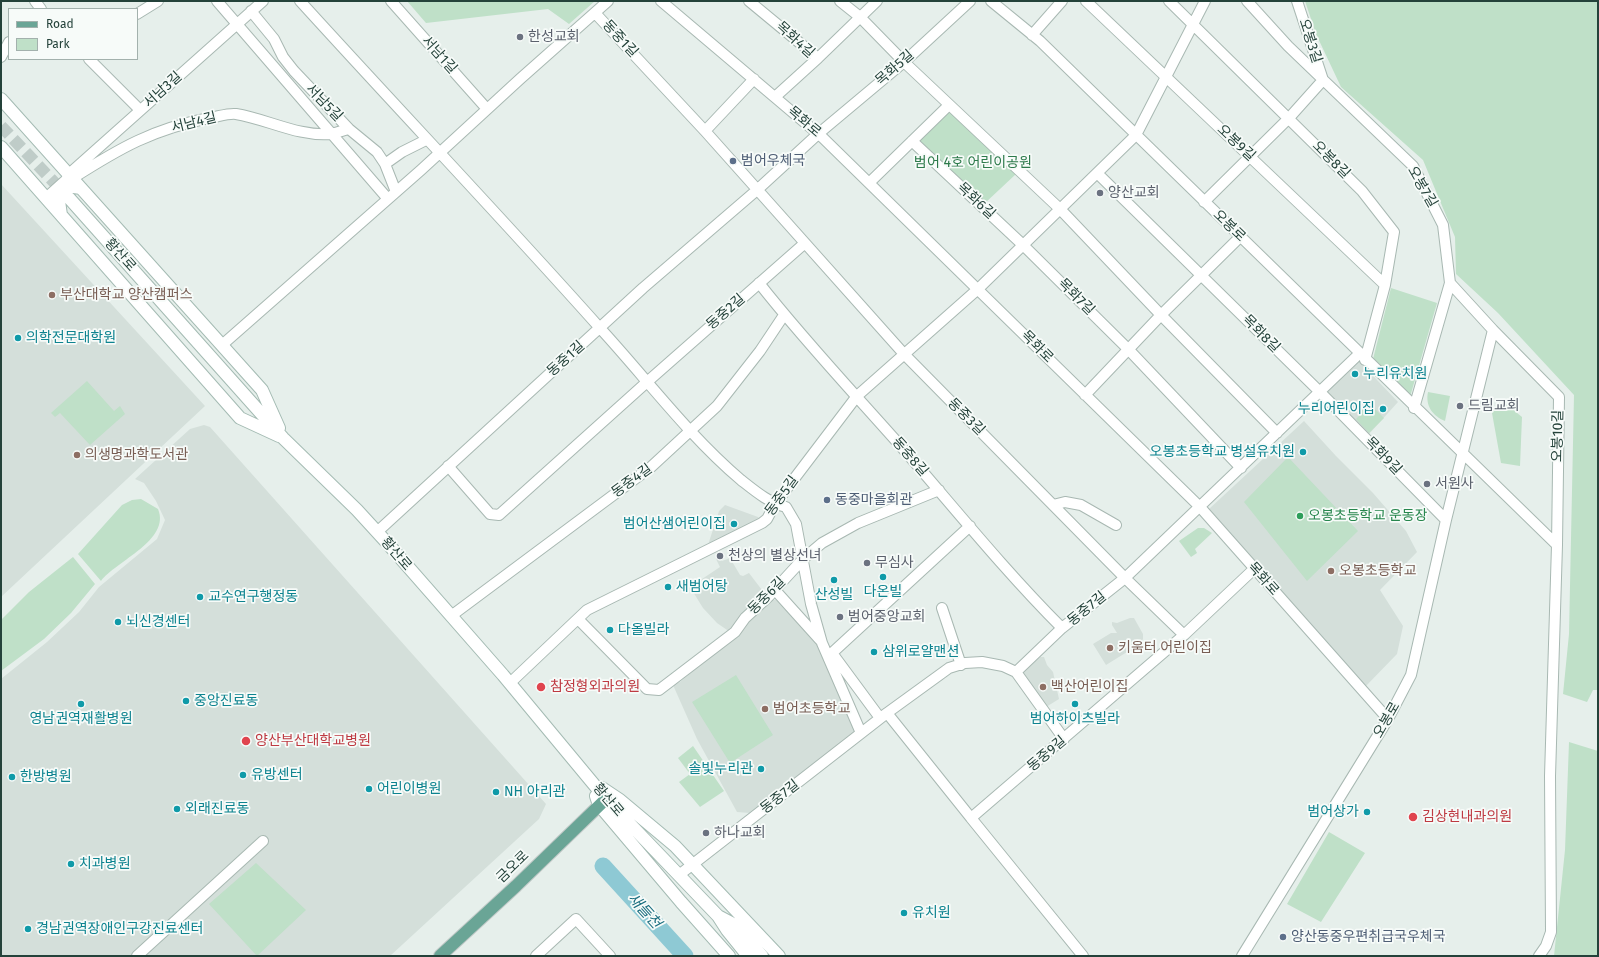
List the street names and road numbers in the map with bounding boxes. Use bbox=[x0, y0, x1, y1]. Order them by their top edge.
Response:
street label: 동중1길 bbox=[599, 17, 641, 61]
street label: 오봉3길 bbox=[1295, 17, 1325, 65]
street label: 목화4길 bbox=[772, 18, 818, 62]
street label: 서남1길 bbox=[418, 33, 460, 77]
street label: 목화5길 bbox=[872, 47, 918, 89]
street label: 서남3길 bbox=[140, 68, 186, 112]
street label: 서남5길 bbox=[302, 81, 346, 125]
street label: 목화로 bbox=[784, 103, 824, 141]
street label: 서남4길 bbox=[170, 109, 218, 137]
street label: 오봉9길 bbox=[1213, 121, 1259, 165]
street label: 오봉8길 bbox=[1309, 138, 1353, 182]
street label: 오봉7길 bbox=[1404, 163, 1440, 211]
street label: 목화6길 bbox=[953, 179, 999, 223]
street label: 오봉로 bbox=[1209, 207, 1249, 245]
street label: 황산로 bbox=[101, 235, 139, 275]
street label: 목화7길 bbox=[1054, 275, 1098, 319]
street label: 동중2길 bbox=[703, 291, 749, 333]
street label: 목화8길 bbox=[1239, 312, 1283, 356]
street label: 목화로 bbox=[1017, 327, 1057, 367]
street label: 동중1길 bbox=[544, 338, 588, 380]
street label: 동중3길 bbox=[944, 395, 988, 439]
street label: 오봉10길 bbox=[1549, 410, 1567, 462]
street label: 동중8길 bbox=[888, 434, 932, 480]
street label: 목화9길 bbox=[1361, 434, 1405, 478]
street label: 동중4길 bbox=[608, 461, 656, 501]
street label: 동중5길 bbox=[762, 473, 802, 519]
street label: 황산로 bbox=[377, 534, 415, 574]
street label: 목화로 bbox=[1244, 559, 1282, 599]
street label: 동중6길 bbox=[745, 574, 789, 618]
street label: 동중7길 bbox=[1064, 588, 1110, 630]
street label: 오봉로 bbox=[1370, 699, 1404, 741]
street label: 동중9길 bbox=[1024, 733, 1070, 775]
street label: 동중7길 bbox=[757, 777, 803, 817]
street label: 황산로 bbox=[589, 780, 627, 820]
street label: 금오로 bbox=[493, 848, 533, 886]

